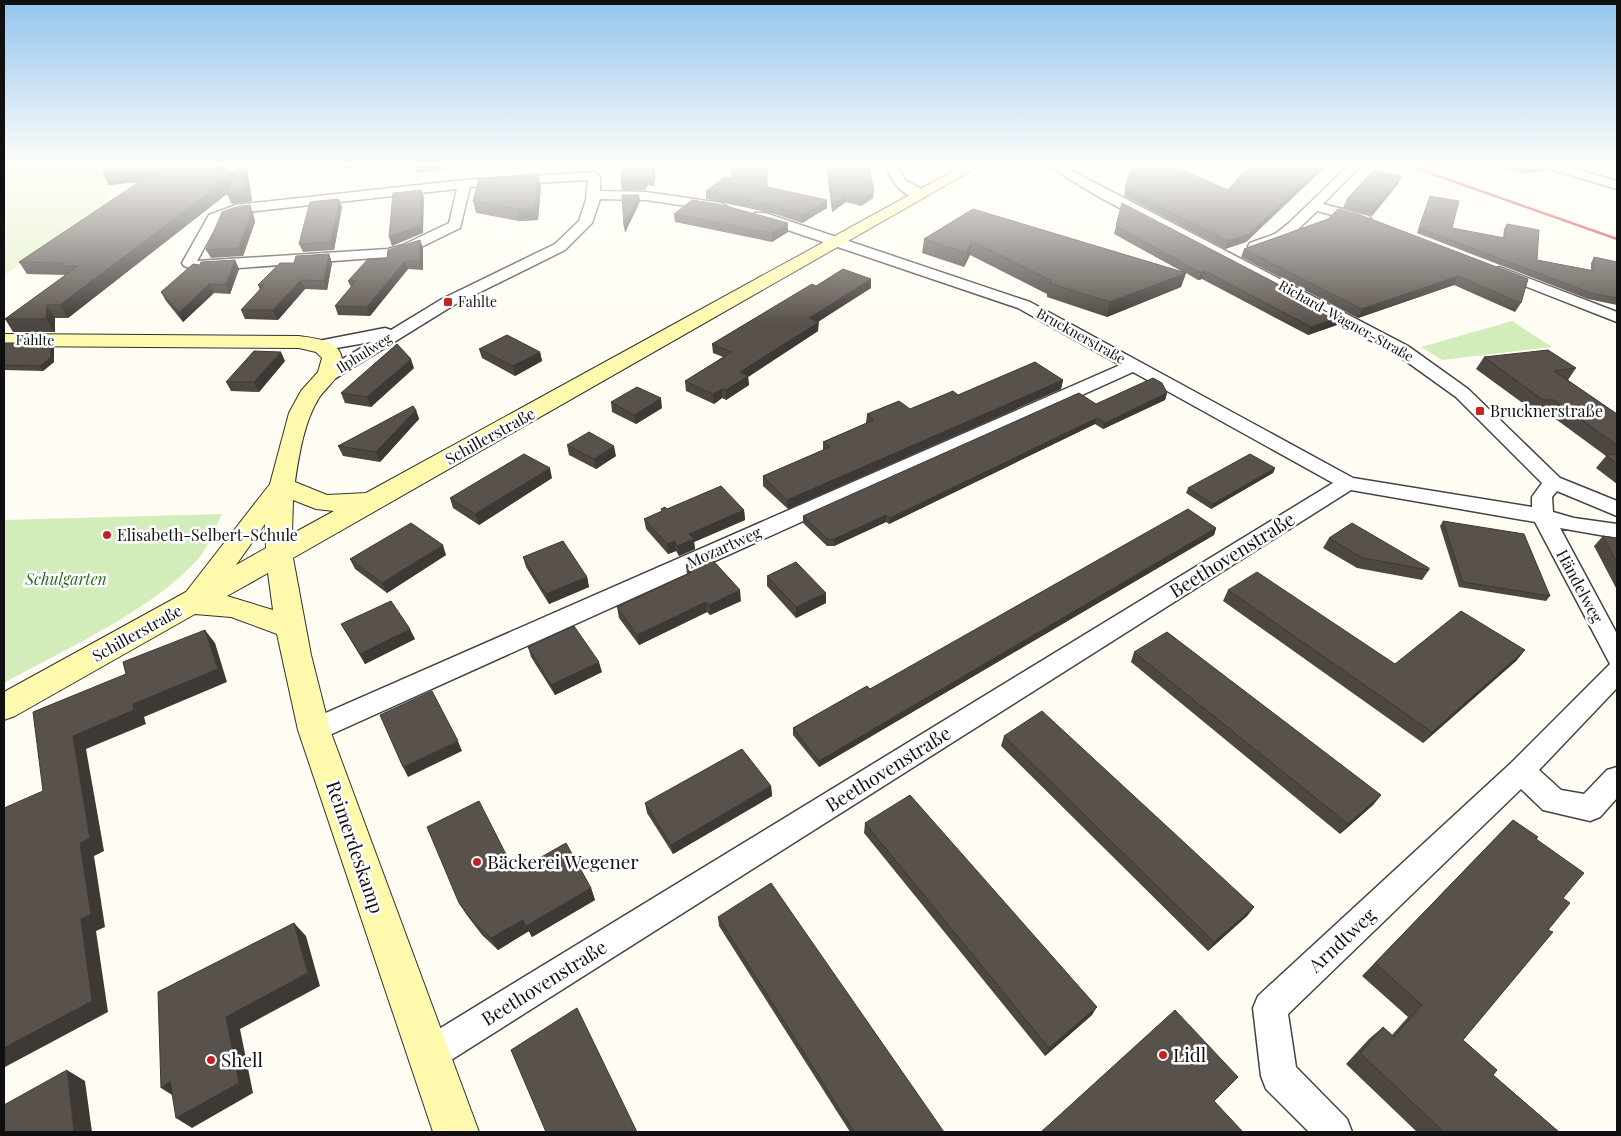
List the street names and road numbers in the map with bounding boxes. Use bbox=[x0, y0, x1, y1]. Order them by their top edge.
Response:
street label: Richard-Wagner-Straße bbox=[1275, 275, 1417, 366]
street label: Brucknerstraße bbox=[1033, 303, 1129, 368]
street label: Ilphulweg bbox=[332, 328, 396, 377]
street label: Fahlte bbox=[15, 330, 55, 349]
street label: Schillerstraße bbox=[441, 402, 539, 469]
street label: Beethovenstraße bbox=[1164, 505, 1299, 603]
street label: Mozartweg bbox=[683, 521, 765, 572]
street label: Händelweg bbox=[1552, 545, 1609, 627]
street label: Schillerstraße bbox=[88, 599, 186, 666]
street label: Beethovenstraße bbox=[820, 719, 955, 817]
street label: Reimerdeskamp bbox=[321, 777, 391, 917]
street label: Arndtweg bbox=[1301, 901, 1381, 978]
street label: Beethovenstraße bbox=[476, 933, 611, 1031]

